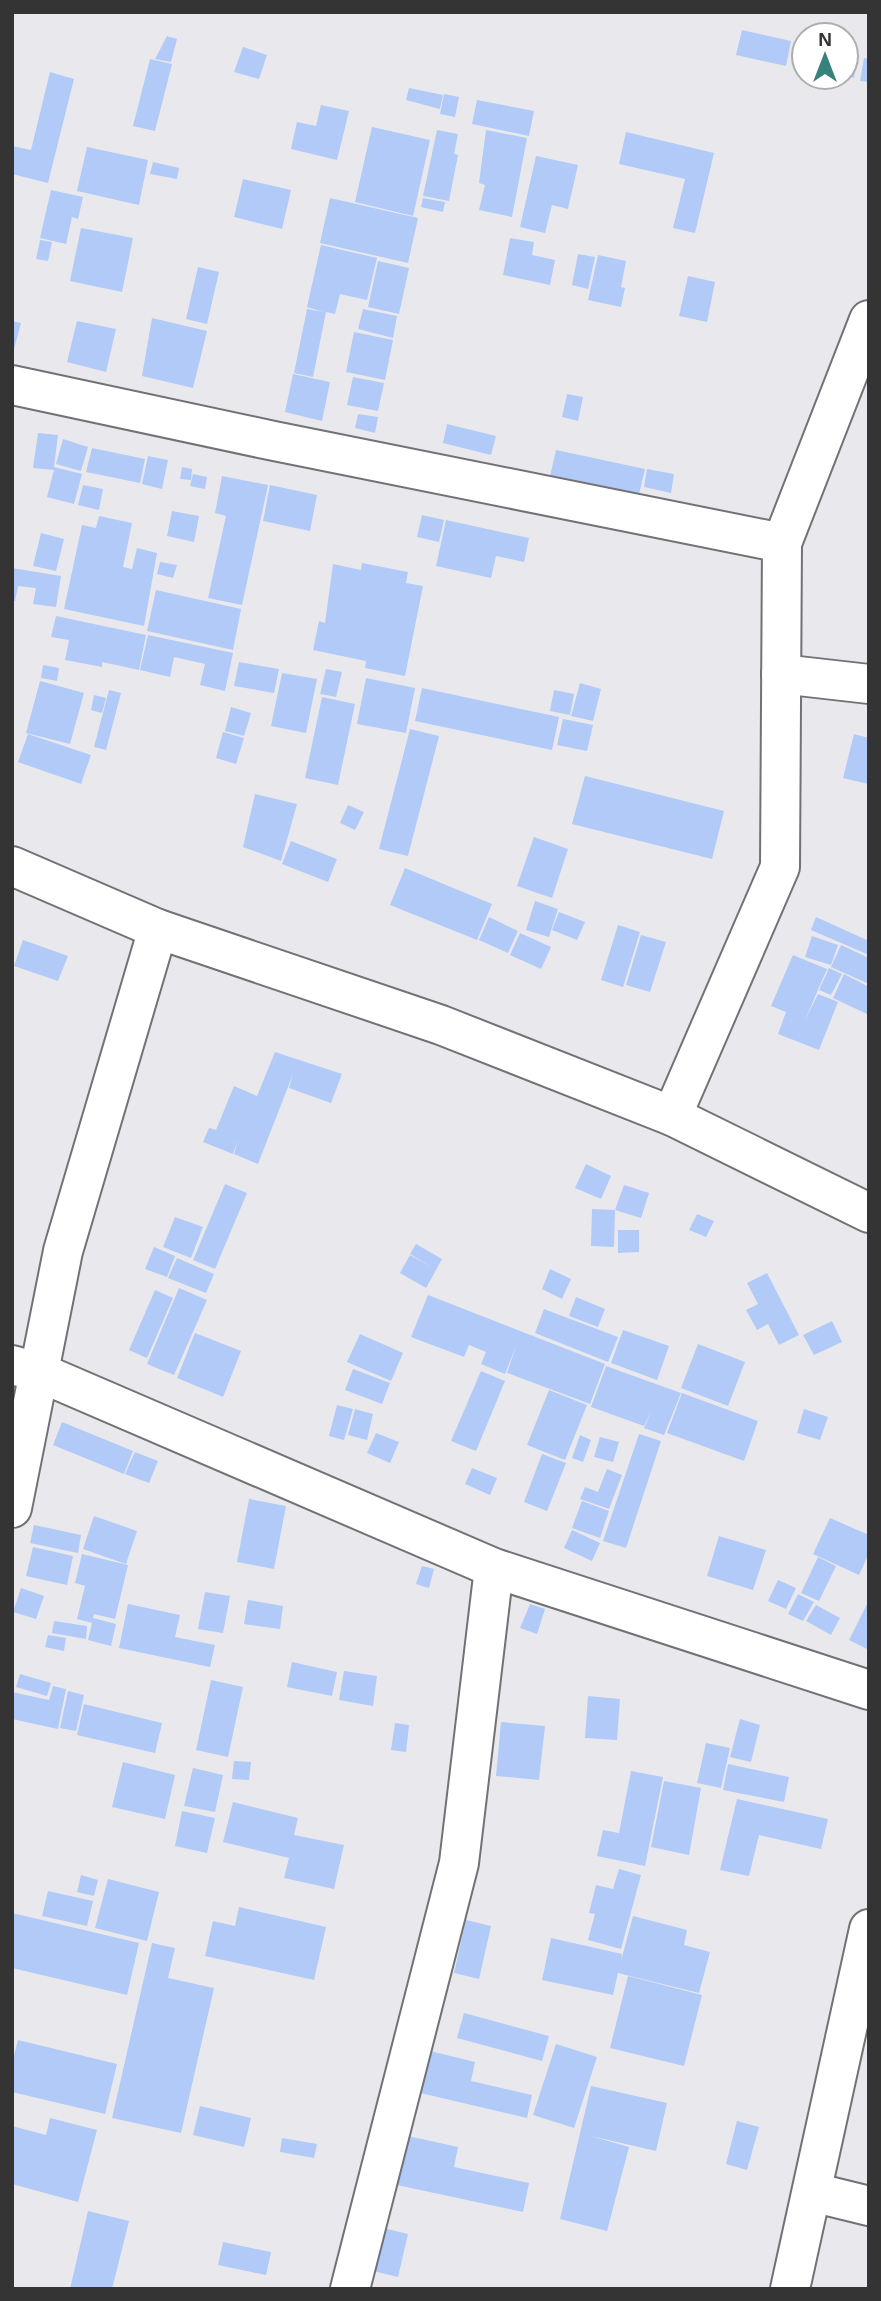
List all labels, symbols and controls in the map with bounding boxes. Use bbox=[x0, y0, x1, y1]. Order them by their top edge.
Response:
north arrow bbox=[790, 21, 860, 91]
text: N bbox=[818, 29, 832, 50]

